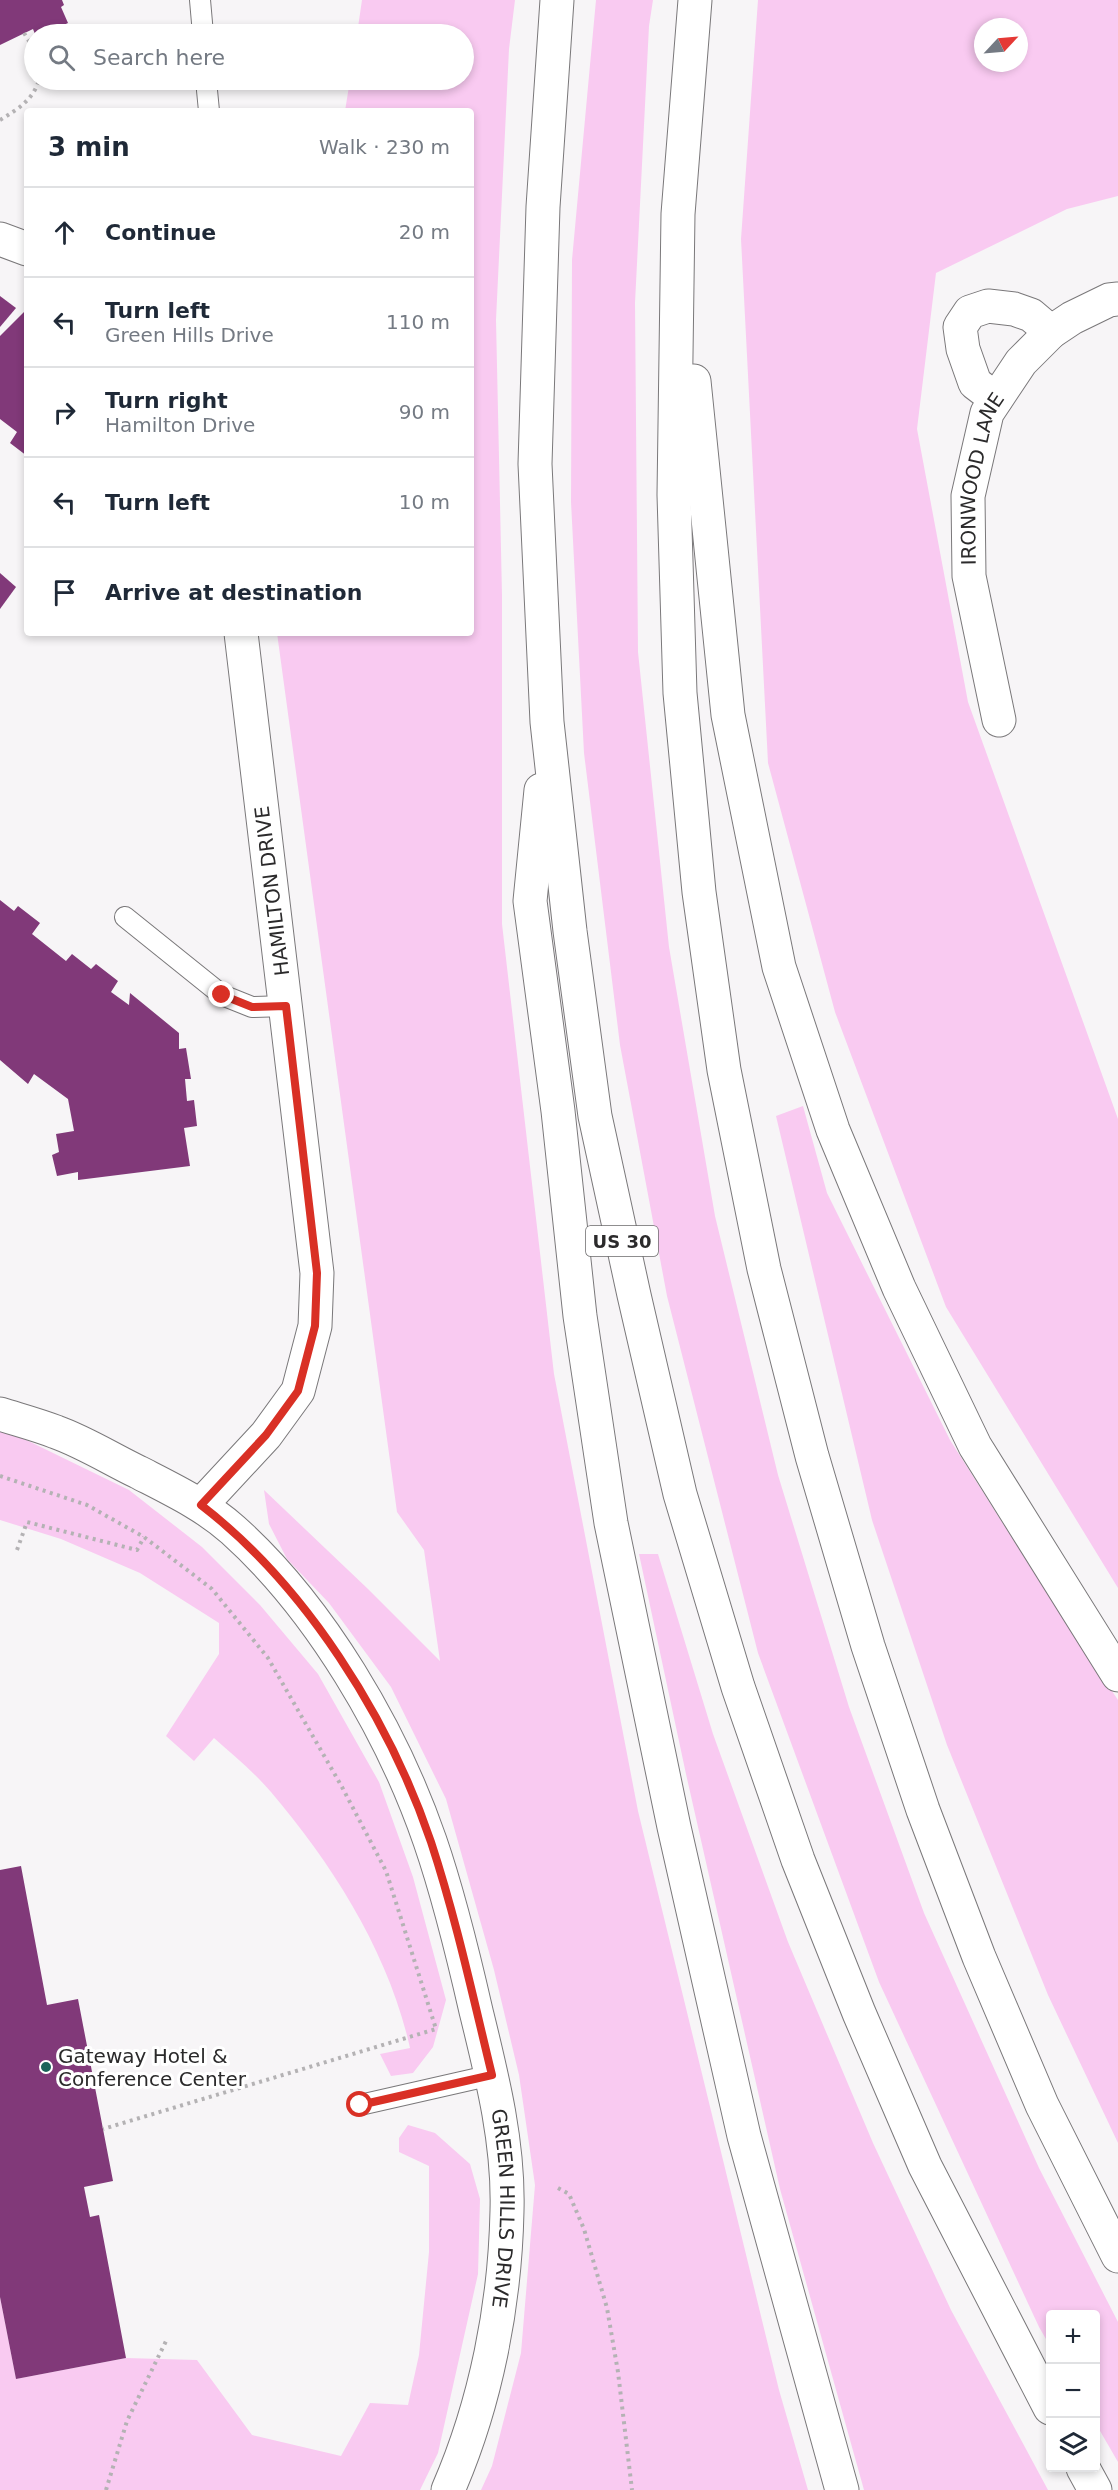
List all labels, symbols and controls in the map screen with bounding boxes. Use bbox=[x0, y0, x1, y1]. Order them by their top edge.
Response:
north arrow bbox=[974, 18, 1028, 72]
search box bbox=[24, 24, 474, 90]
icon: search bbox=[45, 41, 78, 74]
text: Search here bbox=[93, 45, 225, 70]
text: 3 min bbox=[48, 132, 130, 162]
text: Walk · 230 m bbox=[319, 135, 450, 159]
icon: ahead bbox=[48, 216, 81, 249]
text: Continue bbox=[105, 220, 216, 245]
text: 20 m bbox=[399, 220, 450, 244]
text: Turn left bbox=[105, 298, 210, 323]
icon: left bbox=[48, 306, 81, 339]
text: 110 m bbox=[386, 310, 450, 334]
text: Green Hills Drive bbox=[105, 323, 274, 347]
text: Turn right bbox=[105, 388, 228, 413]
street label: IRONWOOD LANE bbox=[956, 388, 1009, 565]
icon: right bbox=[48, 396, 81, 429]
text: 90 m bbox=[399, 400, 450, 424]
text: Hamilton Drive bbox=[105, 413, 255, 437]
icon: left bbox=[48, 486, 81, 519]
text: Turn left bbox=[105, 490, 210, 515]
text: 10 m bbox=[399, 490, 450, 514]
icon: arrive bbox=[48, 576, 81, 609]
text: Arrive at destination bbox=[105, 580, 362, 605]
street label: HAMILTON DRIVE bbox=[250, 805, 294, 977]
route end bbox=[208, 981, 234, 1007]
road number: US 30 bbox=[586, 1226, 658, 1256]
place label: Gateway Hotel & Conference Center bbox=[58, 2044, 247, 2091]
marker: Gateway Hotel & Conference Center bbox=[39, 2060, 53, 2074]
route start bbox=[346, 2091, 372, 2117]
street label: GREEN HILLS DRIVE bbox=[486, 2107, 519, 2310]
map controls bbox=[1046, 2310, 1100, 2472]
button: + bbox=[1046, 2310, 1100, 2364]
button: − bbox=[1046, 2364, 1100, 2418]
button: layers bbox=[1046, 2418, 1100, 2472]

